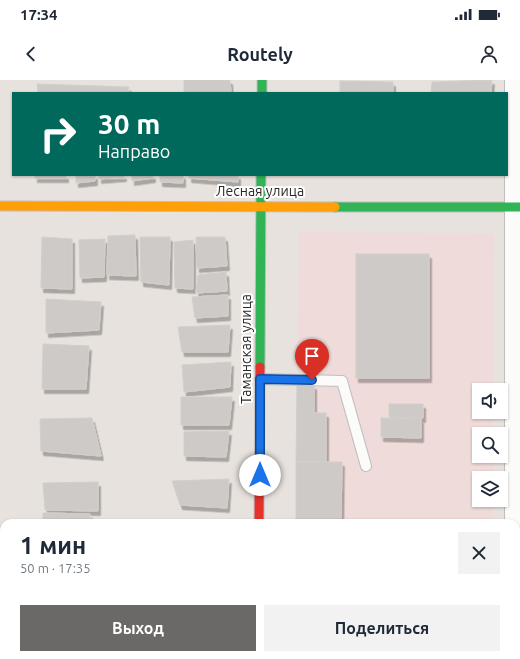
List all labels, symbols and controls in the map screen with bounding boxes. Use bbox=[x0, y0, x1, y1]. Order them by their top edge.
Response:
text: 17:34 bbox=[20, 6, 58, 23]
icon: back bbox=[20, 43, 42, 65]
icon: person bbox=[478, 43, 500, 65]
text: Routely bbox=[227, 44, 293, 64]
icon: right bbox=[32, 108, 84, 160]
text: 30 m bbox=[98, 108, 160, 139]
text: Направо bbox=[98, 141, 170, 161]
street label: Лесная улица bbox=[216, 183, 304, 199]
street label: Таманская улица bbox=[238, 294, 254, 404]
pin bbox=[295, 339, 329, 380]
icon: arrive bbox=[301, 345, 323, 367]
map controls bbox=[472, 383, 508, 507]
button: sound bbox=[472, 383, 508, 419]
button: search bbox=[472, 427, 508, 463]
position arrow bbox=[239, 454, 281, 496]
button: layers bbox=[472, 471, 508, 507]
text: 1 мин bbox=[20, 532, 86, 559]
button: close bbox=[458, 532, 500, 574]
text: 50 m · 17:35 bbox=[20, 561, 91, 575]
button: Выход bbox=[20, 605, 256, 651]
button: Поделиться bbox=[264, 605, 500, 651]

